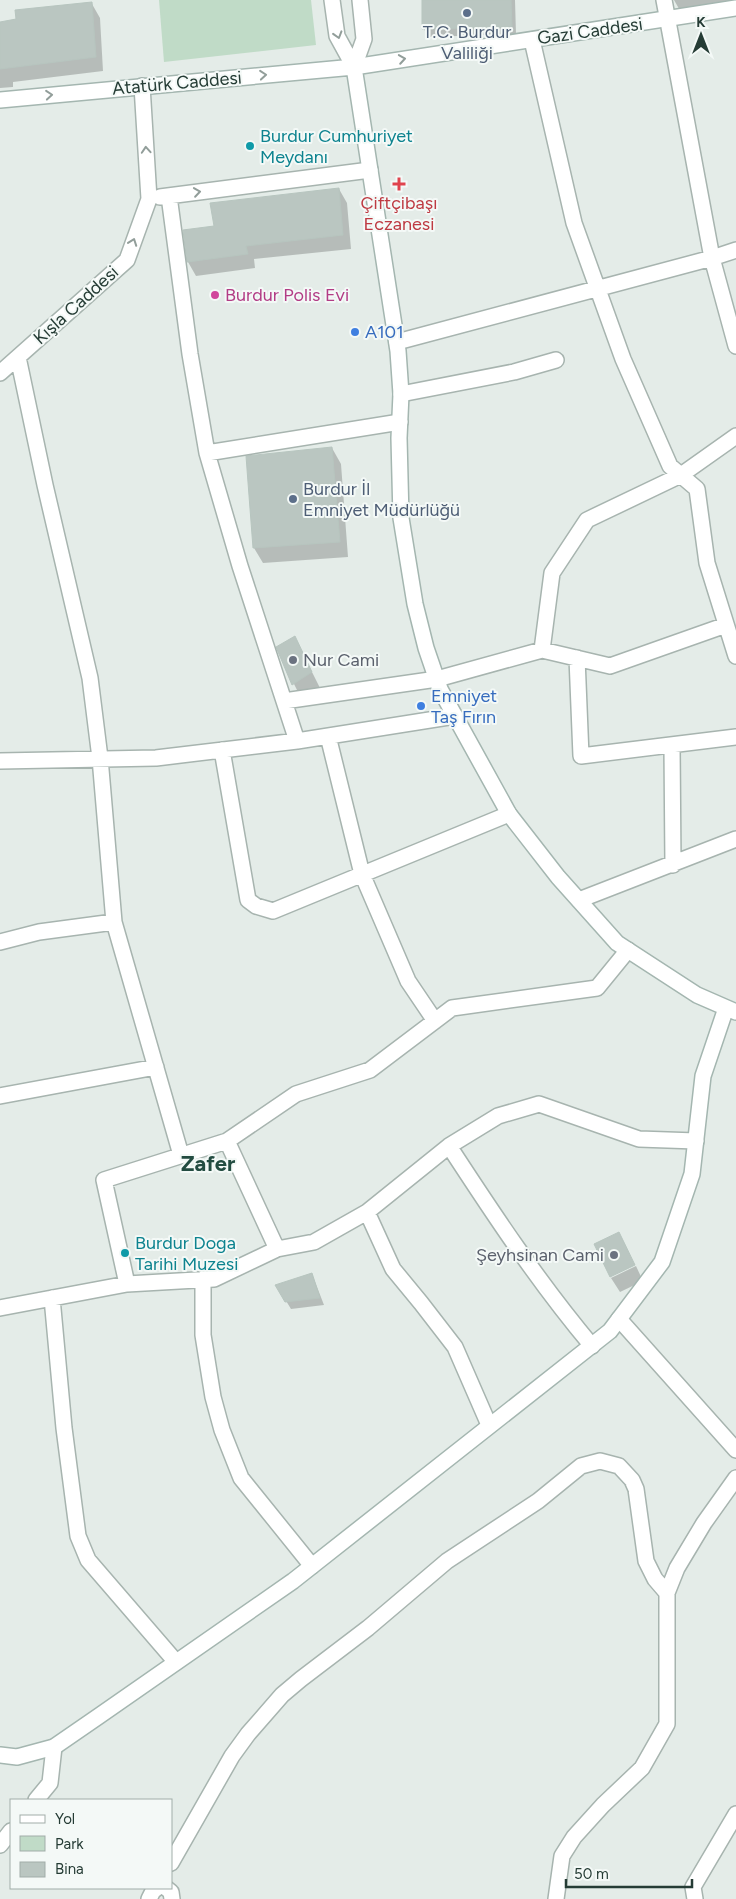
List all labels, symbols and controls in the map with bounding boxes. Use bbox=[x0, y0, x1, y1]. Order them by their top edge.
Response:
marker: T.C. Burdur Valiliği bbox=[461, 7, 473, 19]
north arrow bbox=[676, 10, 726, 60]
street label: Gazi Caddesi bbox=[536, 13, 644, 49]
text: K bbox=[696, 14, 706, 31]
place label: T.C. Burdur Valiliği bbox=[423, 21, 511, 64]
one-way arrow bbox=[333, 30, 343, 39]
one-way arrow bbox=[398, 55, 407, 65]
street label: Atatürk Caddesi bbox=[111, 66, 243, 100]
one-way arrow bbox=[259, 70, 267, 81]
one-way arrow bbox=[45, 90, 53, 101]
place label: Burdur Cumhuriyet Meydanı bbox=[260, 125, 413, 168]
marker: Burdur Cumhuriyet Meydanı bbox=[244, 140, 256, 152]
one-way arrow bbox=[141, 146, 152, 154]
marker: Çiftçibaşı Eczanesi bbox=[393, 178, 405, 190]
one-way arrow bbox=[193, 188, 202, 198]
place label: Çiftçibaşı Eczanesi bbox=[361, 192, 437, 235]
one-way arrow bbox=[127, 239, 137, 247]
street label: Kışla Caddesi bbox=[29, 261, 123, 349]
place label: Burdur Polis Evi bbox=[225, 284, 349, 306]
marker: Burdur Polis Evi bbox=[209, 289, 221, 301]
place label: A101 bbox=[365, 321, 404, 343]
marker: A101 bbox=[349, 326, 361, 338]
place label: Burdur İl Emniyet Müdürlüğü bbox=[303, 478, 460, 521]
marker: Burdur İl Emniyet Müdürlüğü bbox=[287, 493, 299, 505]
place label: Nur Cami bbox=[303, 649, 379, 671]
marker: Nur Cami bbox=[287, 654, 299, 666]
place label: Emniyet Taş Fırın bbox=[431, 685, 497, 728]
marker: Emniyet Taş Fırın bbox=[415, 700, 427, 712]
district label: Zafer bbox=[181, 1150, 236, 1177]
place label: Burdur Doga Tarihi Muzesi bbox=[135, 1232, 238, 1275]
place label: Şeyhsinan Cami bbox=[476, 1244, 604, 1266]
marker: Burdur Doga Tarihi Muzesi bbox=[119, 1247, 131, 1259]
marker: Şeyhsinan Cami bbox=[608, 1249, 620, 1261]
legend bbox=[10, 1799, 172, 1889]
text: Yol bbox=[55, 1810, 75, 1828]
text: Park bbox=[55, 1835, 84, 1853]
scale bar bbox=[566, 1856, 692, 1888]
text: Bina bbox=[55, 1860, 84, 1878]
text: 50 m bbox=[574, 1865, 609, 1883]

